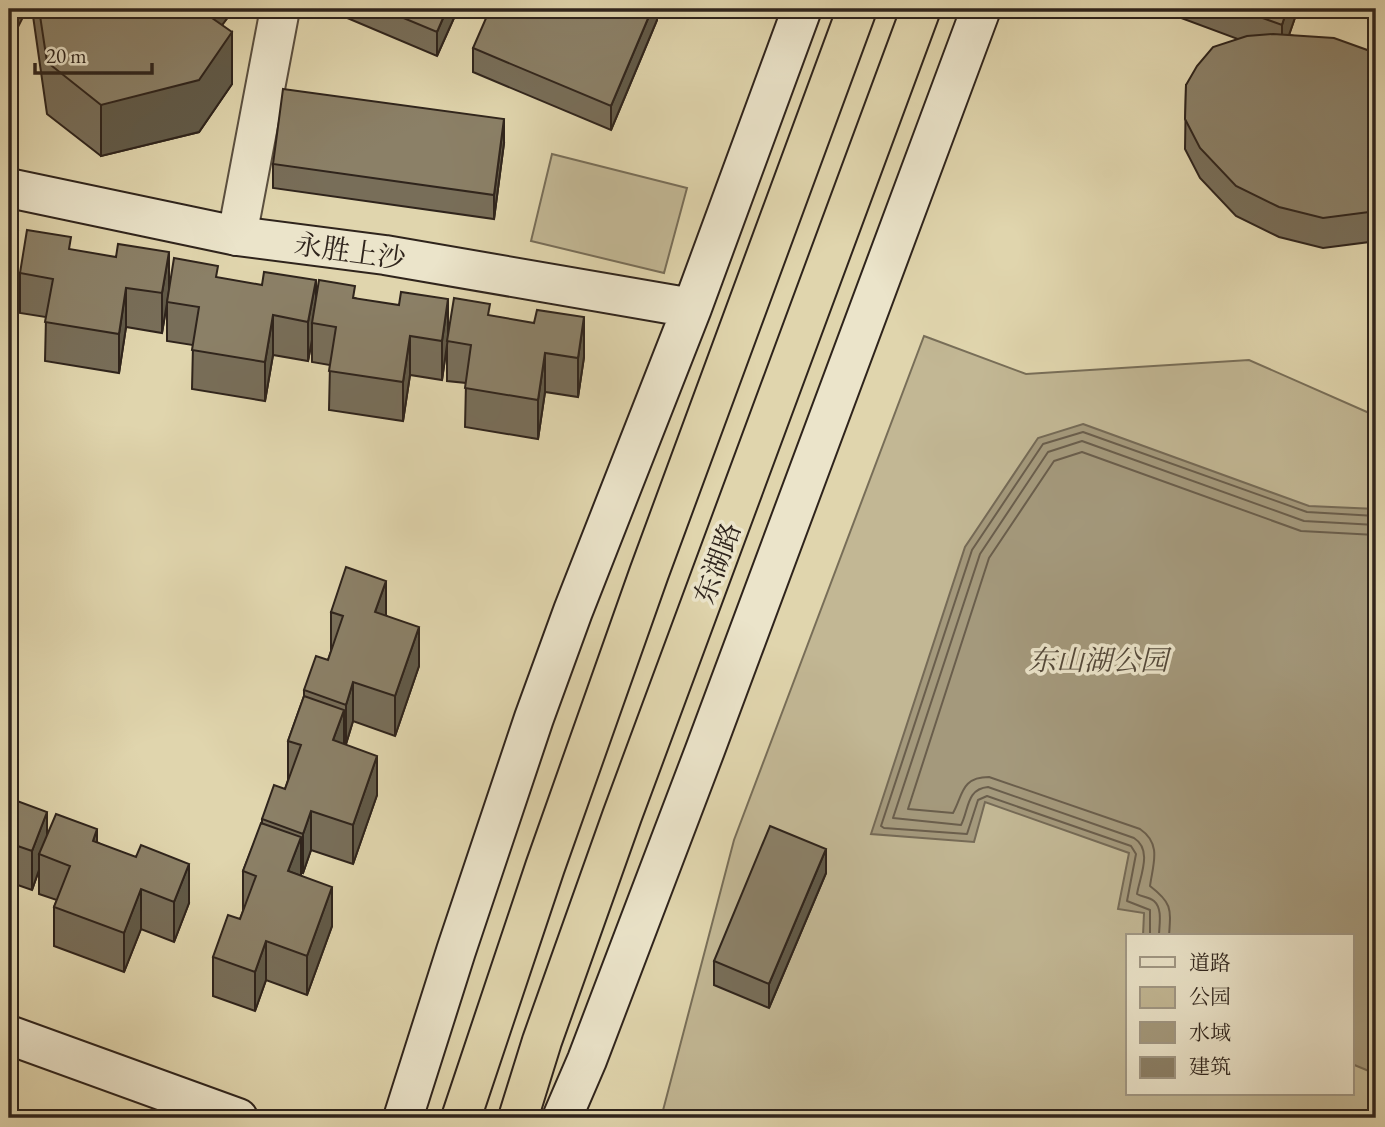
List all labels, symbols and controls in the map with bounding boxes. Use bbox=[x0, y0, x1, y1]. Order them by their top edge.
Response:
scale bar bbox=[35, 32, 152, 76]
text: 20 m bbox=[46, 42, 87, 69]
street label: 永胜上沙 bbox=[292, 225, 408, 277]
street label: 东湖路 bbox=[686, 517, 748, 609]
park label: 东山湖公园 bbox=[1028, 642, 1172, 678]
legend bbox=[1126, 934, 1354, 1096]
text: 道路 bbox=[1189, 949, 1231, 976]
text: 公园 bbox=[1189, 983, 1231, 1010]
text: 水域 bbox=[1189, 1019, 1231, 1046]
text: 建筑 bbox=[1189, 1053, 1231, 1080]

